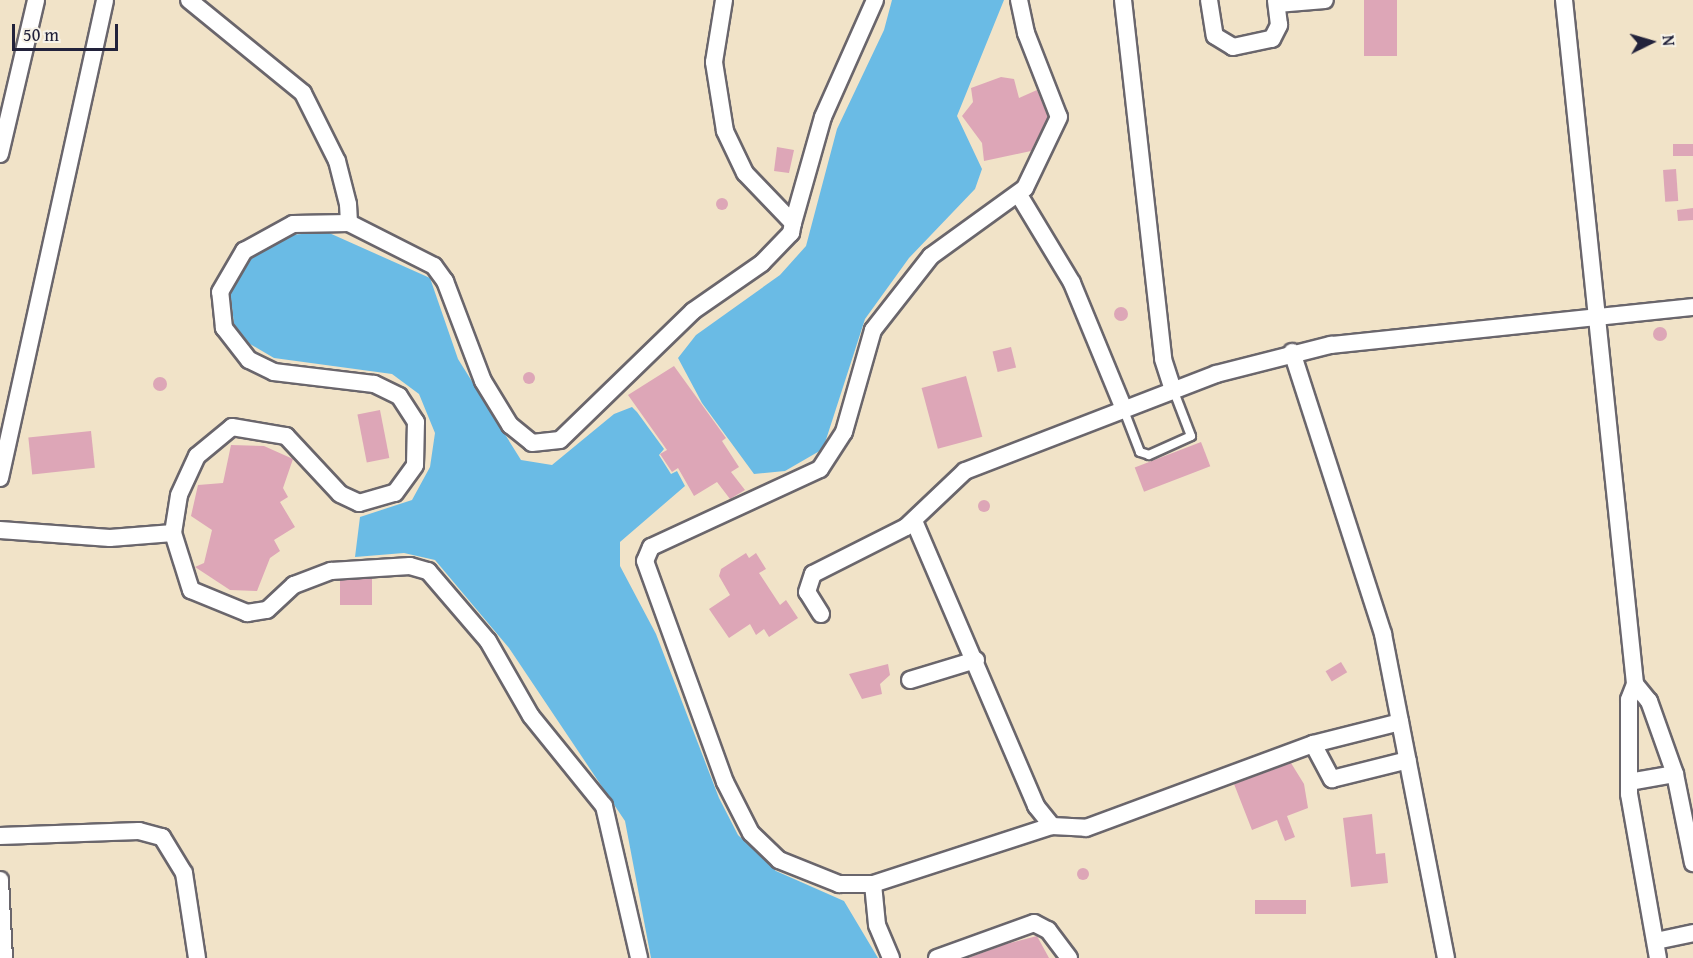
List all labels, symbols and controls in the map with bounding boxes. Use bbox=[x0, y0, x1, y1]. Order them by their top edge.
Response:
scale bar bbox=[15, 12, 122, 50]
north arrow bbox=[1621, 12, 1681, 72]
text: 50 m bbox=[23, 21, 59, 48]
text: N bbox=[1657, 34, 1681, 47]

